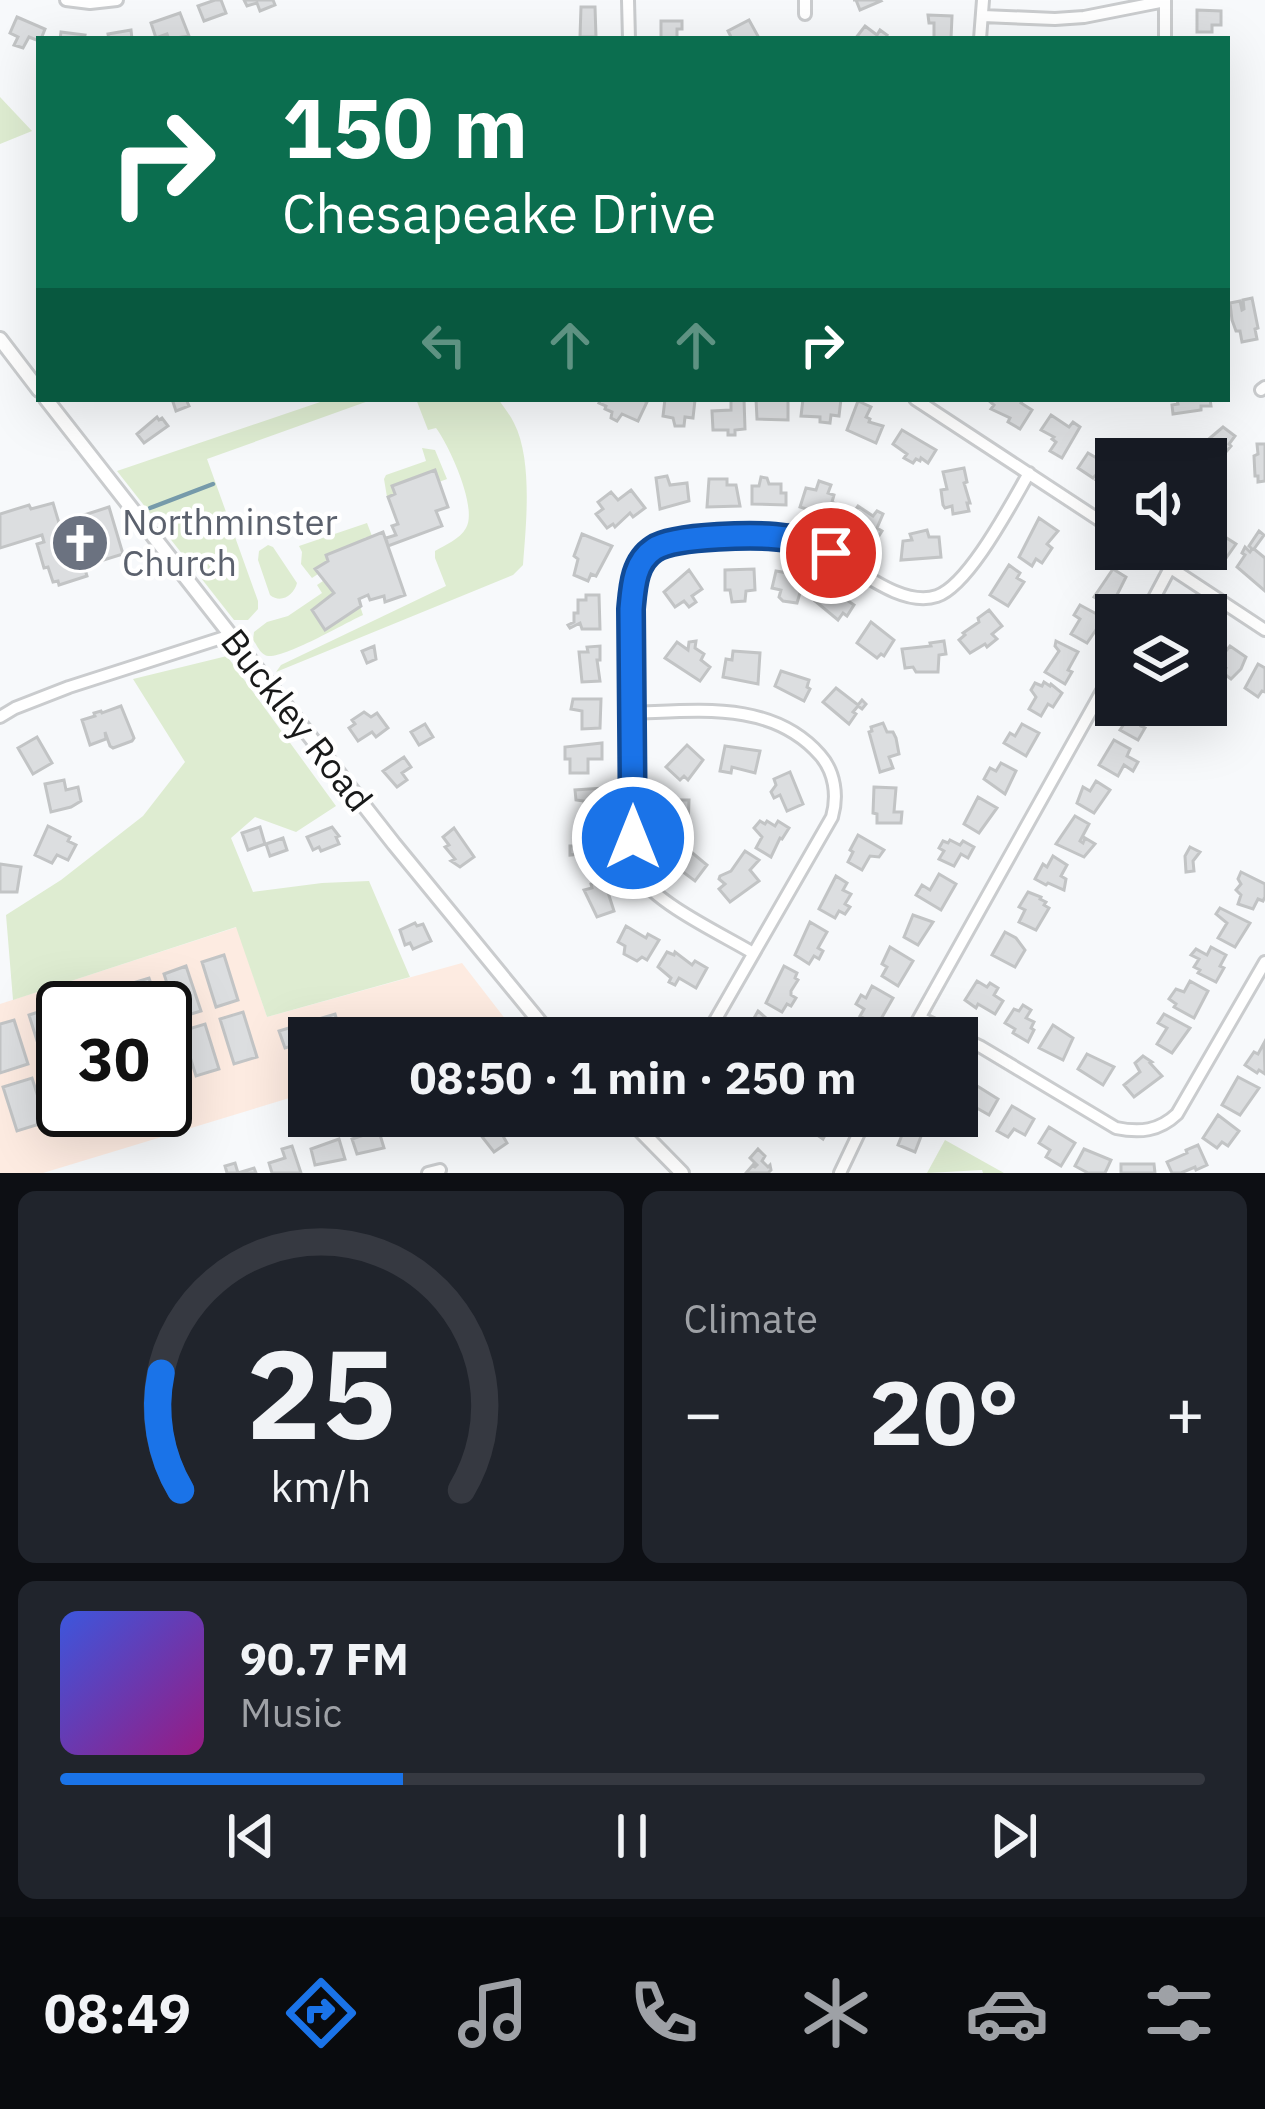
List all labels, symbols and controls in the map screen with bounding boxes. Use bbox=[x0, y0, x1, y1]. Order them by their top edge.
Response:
text: 150 m bbox=[282, 72, 528, 181]
icon: right bbox=[84, 84, 240, 240]
text: Chesapeake Drive bbox=[282, 178, 716, 248]
icon: left bbox=[411, 312, 477, 378]
icon: ahead bbox=[537, 312, 603, 378]
icon: ahead bbox=[663, 312, 729, 378]
icon: right bbox=[789, 312, 855, 378]
map controls bbox=[1095, 438, 1227, 726]
button: sound bbox=[1095, 438, 1227, 570]
place label: Northminster Church bbox=[122, 498, 338, 586]
pin bbox=[780, 502, 882, 604]
church icon: Northminster Church bbox=[49, 512, 111, 574]
icon: arrive bbox=[798, 520, 864, 586]
button: layers bbox=[1095, 594, 1227, 726]
street label: Buckley Road bbox=[211, 619, 384, 821]
position arrow bbox=[570, 775, 696, 901]
speed limit sign: 30 bbox=[36, 981, 192, 1137]
text: 08:50 · 1 min · 250 m bbox=[410, 1048, 856, 1106]
text: Climate bbox=[684, 1293, 818, 1344]
text: 25 bbox=[246, 1311, 396, 1473]
text: 20° bbox=[869, 1353, 1019, 1470]
text: − bbox=[684, 1369, 723, 1455]
text: + bbox=[1165, 1369, 1205, 1455]
text: km/h bbox=[270, 1458, 371, 1514]
text: 90.7 FM bbox=[240, 1629, 409, 1687]
text: Music bbox=[240, 1687, 342, 1738]
icon: previous bbox=[218, 1803, 284, 1869]
icon: pause bbox=[599, 1803, 665, 1869]
icon: next bbox=[981, 1803, 1047, 1869]
icon: directions bbox=[279, 1971, 363, 2055]
icon: music bbox=[451, 1971, 535, 2055]
icon: phone bbox=[622, 1971, 706, 2055]
icon: climate bbox=[794, 1971, 878, 2055]
icon: car bbox=[965, 1971, 1049, 2055]
icon: filters bbox=[1137, 1971, 1221, 2055]
text: 08:49 bbox=[44, 1978, 191, 2048]

